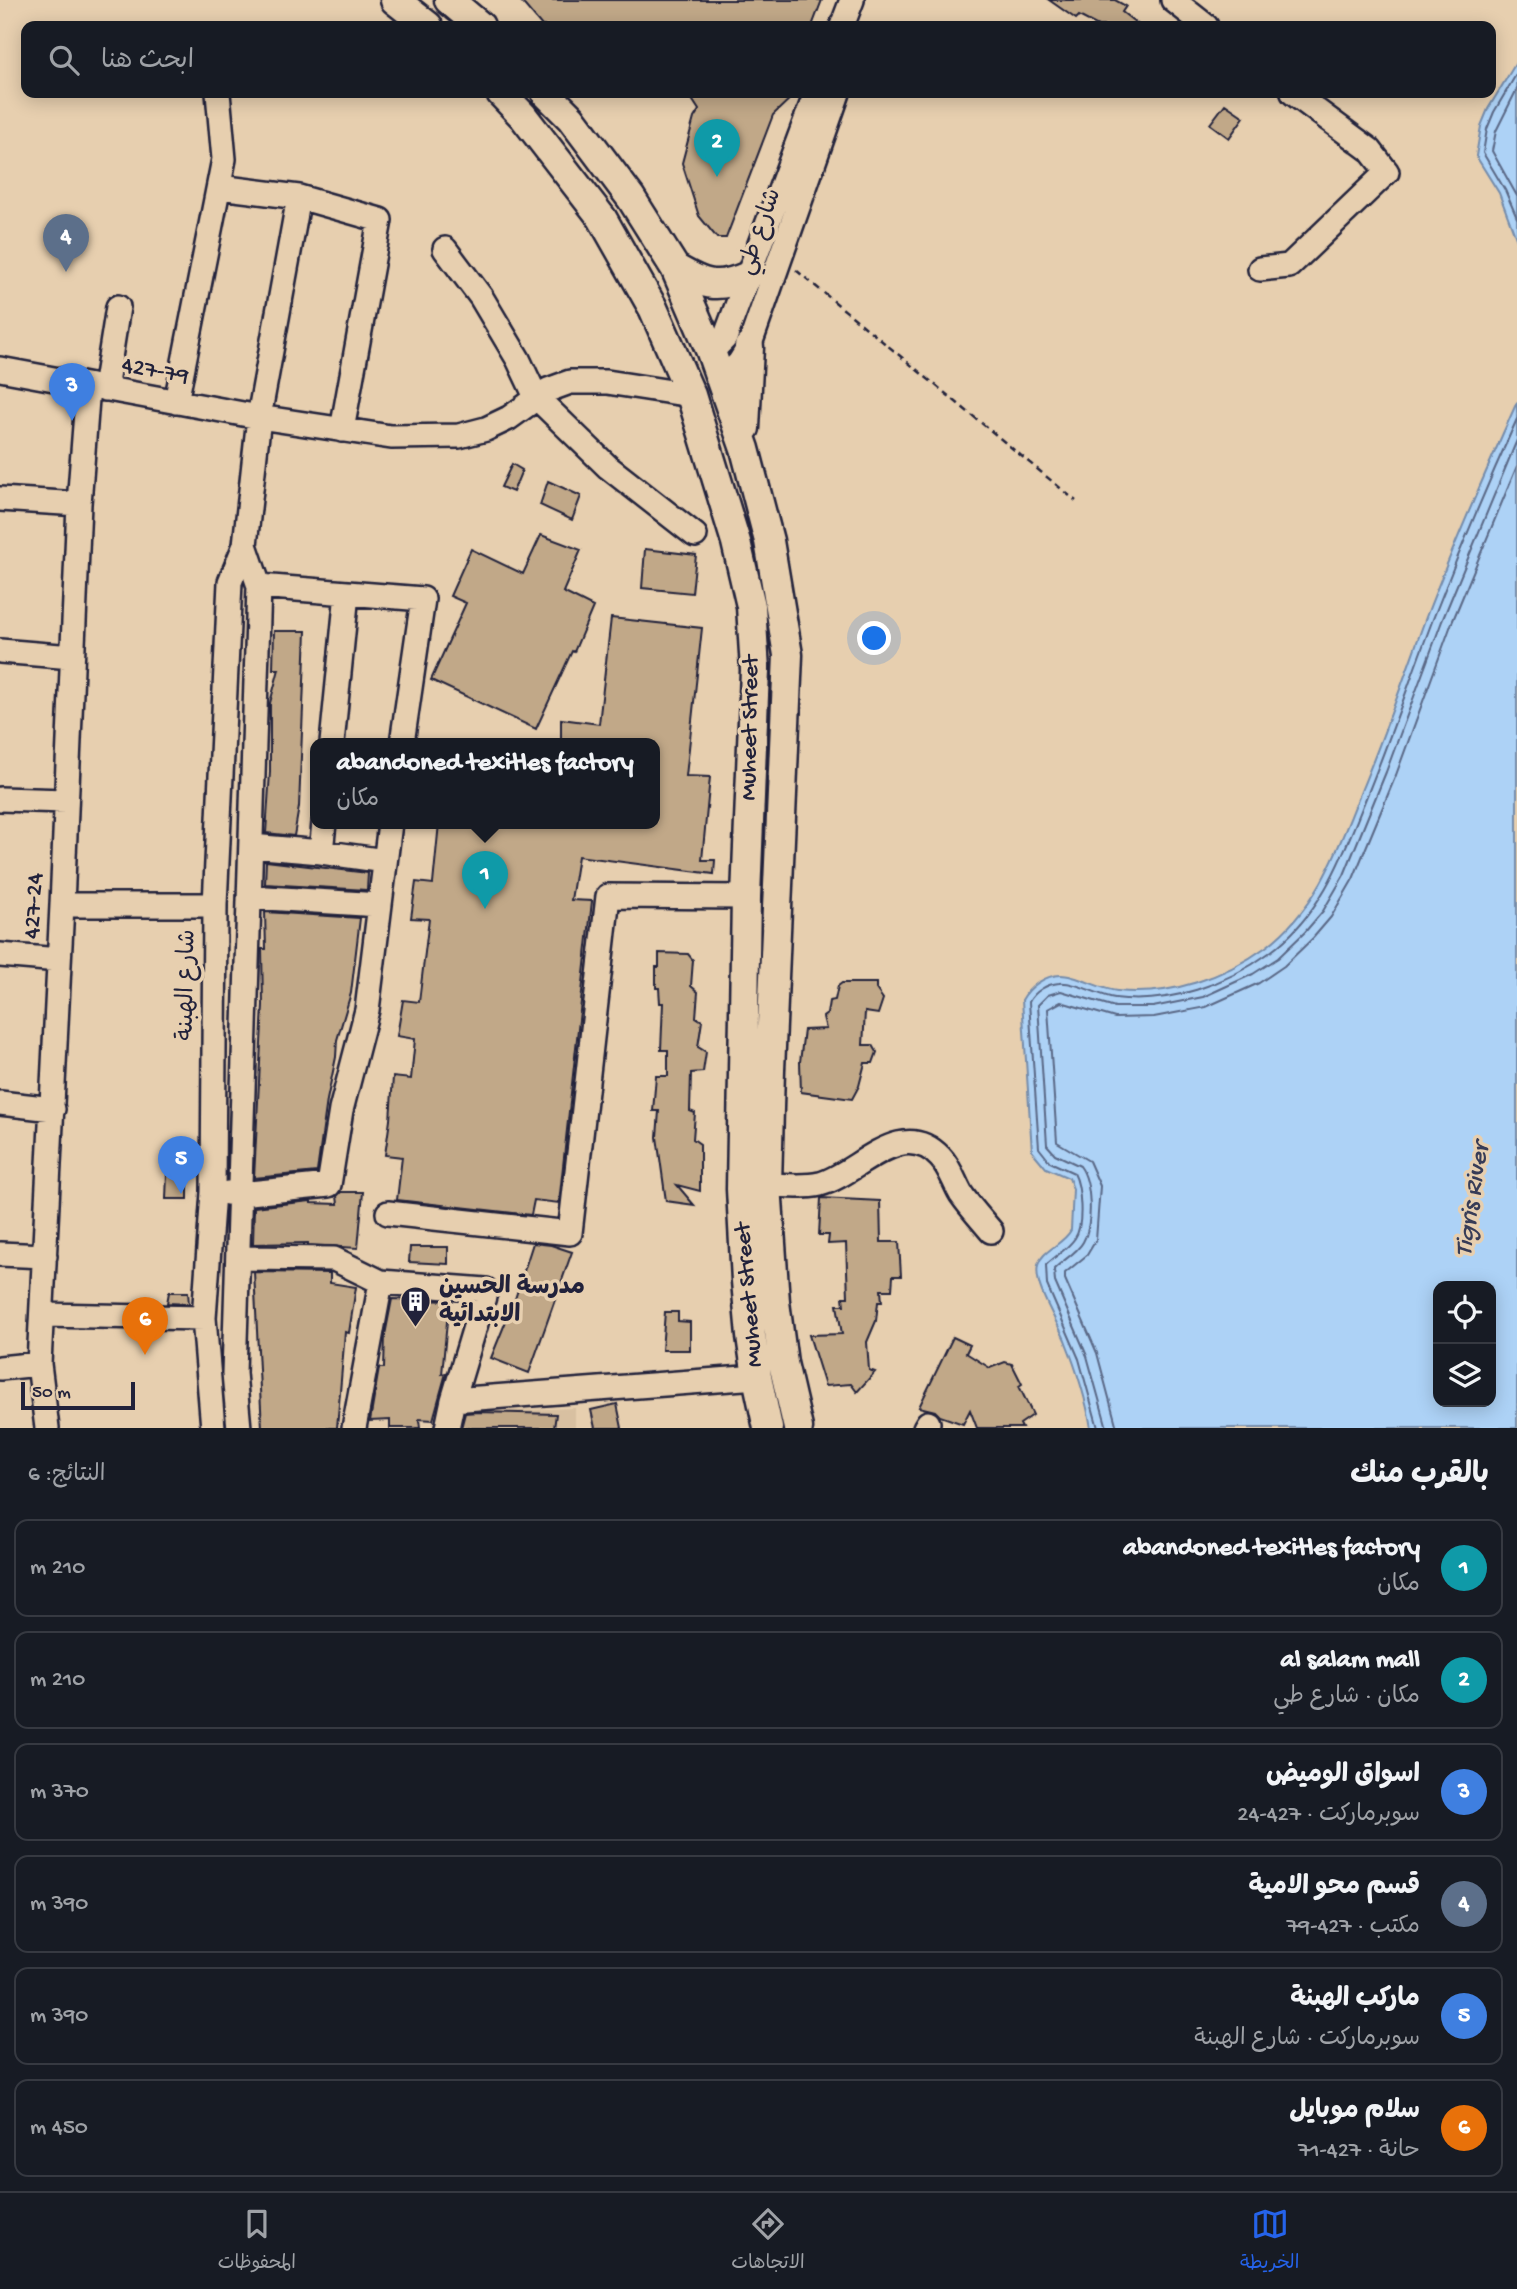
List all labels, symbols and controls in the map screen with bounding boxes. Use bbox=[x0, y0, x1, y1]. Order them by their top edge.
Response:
search box bbox=[21, 21, 1496, 98]
icon: search bbox=[45, 41, 83, 79]
text: ابحث هنا bbox=[101, 47, 194, 78]
pin: 2 bbox=[694, 119, 740, 177]
street label: شارع طي bbox=[733, 185, 792, 280]
pin: 4 bbox=[43, 214, 89, 272]
street label: 427-79 bbox=[119, 352, 191, 392]
pin: 3 bbox=[49, 363, 95, 421]
your location bbox=[857, 621, 891, 655]
street label: Muheet Street bbox=[735, 653, 767, 801]
popup bbox=[310, 738, 660, 829]
text: abandoned texitles factory bbox=[336, 749, 634, 780]
text: مكان bbox=[336, 787, 379, 814]
pin: 1 bbox=[462, 851, 508, 909]
street label: 427-24 bbox=[19, 872, 51, 940]
street label: شارع الهبنة bbox=[173, 929, 203, 1041]
pin: 5 bbox=[158, 1136, 204, 1194]
water label: Tigris River bbox=[1450, 1136, 1499, 1259]
street label: Muheet Street bbox=[729, 1219, 771, 1369]
place label: مدرسة الحسين الابتدائية bbox=[439, 1273, 585, 1331]
map controls bbox=[1433, 1281, 1496, 1407]
button: locate bbox=[1433, 1281, 1496, 1344]
building icon: مدرسة الحسين الابتدائية bbox=[399, 1285, 433, 1329]
pin: 6 bbox=[122, 1297, 168, 1355]
button: layers bbox=[1433, 1344, 1496, 1407]
scale bar bbox=[21, 1379, 135, 1411]
text: 50 m bbox=[32, 1382, 71, 1405]
text: بالقرب منك bbox=[1350, 1459, 1489, 1494]
text: النتائج: 6 bbox=[28, 1462, 105, 1489]
text: abandoned texitles factory bbox=[1123, 1534, 1420, 1565]
text: 210 m bbox=[30, 1555, 85, 1582]
text: 1 bbox=[1459, 1555, 1469, 1582]
text: مكان bbox=[1377, 1572, 1420, 1599]
text: al salam mall bbox=[1281, 1646, 1420, 1677]
text: 210 m bbox=[30, 1667, 85, 1694]
text: 2 bbox=[1458, 1667, 1470, 1694]
text: مكان · شارع طي bbox=[1273, 1684, 1420, 1711]
text: اسواق الوميض bbox=[1266, 1761, 1420, 1792]
text: 370 m bbox=[30, 1779, 89, 1806]
text: 3 bbox=[1458, 1779, 1470, 1806]
text: سوبرماركت · 427-24 bbox=[1237, 1802, 1420, 1829]
text: قسم محو الامية bbox=[1248, 1873, 1420, 1904]
text: 390 m bbox=[30, 1891, 88, 1918]
text: 4 bbox=[1459, 1891, 1469, 1918]
text: مكتب · 427-79 bbox=[1287, 1914, 1420, 1941]
text: ماركب الهبنة bbox=[1290, 1985, 1420, 2016]
text: 390 m bbox=[30, 2003, 88, 2030]
text: 5 bbox=[1458, 2003, 1470, 2030]
text: سوبرماركت · شارع الهبنة bbox=[1194, 2026, 1420, 2053]
text: سلام موبايل bbox=[1289, 2097, 1420, 2128]
text: 450 m bbox=[30, 2115, 88, 2142]
text: 6 bbox=[1458, 2115, 1470, 2142]
text: حانة · 427-71 bbox=[1298, 2138, 1420, 2165]
tab: المحفوظات bbox=[218, 2205, 296, 2278]
tab: الاتجاهات bbox=[731, 2205, 805, 2278]
tab: الخريطة bbox=[1240, 2205, 1299, 2278]

